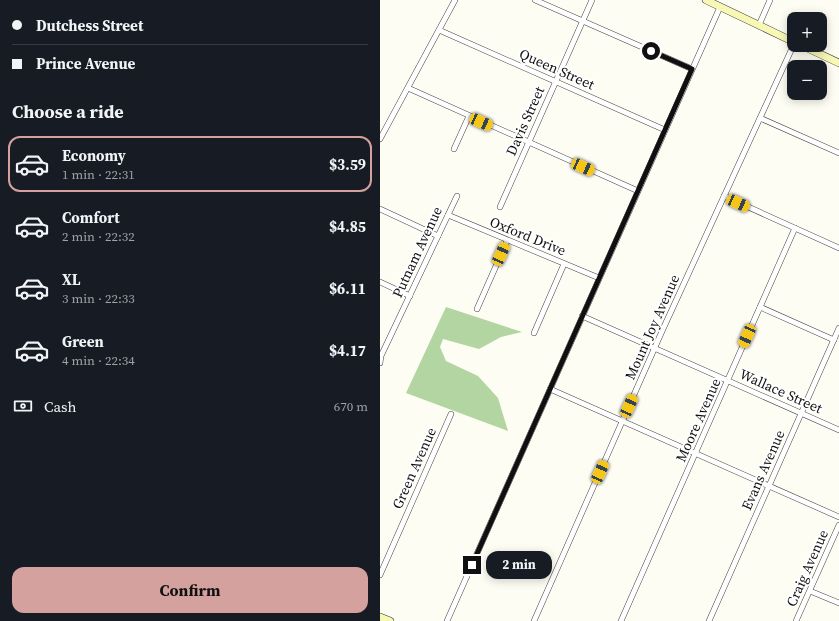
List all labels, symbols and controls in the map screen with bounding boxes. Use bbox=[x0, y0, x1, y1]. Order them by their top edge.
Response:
map controls bbox=[787, 12, 827, 100]
button: + bbox=[787, 12, 827, 52]
text: Dutchess Street bbox=[36, 15, 143, 36]
route start bbox=[642, 42, 660, 60]
street label: Queen Street bbox=[516, 44, 598, 95]
text: Prince Avenue bbox=[36, 53, 135, 74]
button: − bbox=[787, 60, 827, 100]
street label: Davis Street bbox=[501, 83, 549, 159]
text: Choose a ride bbox=[12, 99, 124, 124]
car bbox=[468, 112, 494, 132]
text: Economy bbox=[62, 145, 126, 166]
icon: car bbox=[14, 146, 50, 182]
text: $3.59 bbox=[329, 154, 366, 175]
car bbox=[570, 157, 596, 177]
text: 1 min · 22:31 bbox=[62, 166, 135, 183]
car bbox=[725, 193, 751, 213]
street label: Putnam Avenue bbox=[387, 203, 447, 301]
text: Comfort bbox=[62, 207, 120, 228]
icon: car bbox=[14, 208, 50, 244]
street label: Oxford Drive bbox=[487, 212, 569, 260]
text: $4.85 bbox=[329, 216, 366, 237]
text: 2 min · 22:32 bbox=[62, 228, 135, 245]
car bbox=[491, 241, 511, 267]
text: XL bbox=[62, 269, 81, 290]
icon: car bbox=[14, 270, 50, 306]
street label: Mount Joy Avenue bbox=[620, 271, 684, 383]
text: $6.11 bbox=[329, 278, 366, 299]
text: 3 min · 22:33 bbox=[62, 290, 135, 307]
car bbox=[737, 323, 757, 349]
text: Green bbox=[62, 331, 104, 352]
icon: car bbox=[14, 332, 50, 368]
text: $4.17 bbox=[329, 340, 366, 361]
text: 4 min · 22:34 bbox=[62, 352, 135, 369]
street label: Wallace Street bbox=[737, 364, 826, 418]
street label: Moore Avenue bbox=[671, 375, 725, 465]
car bbox=[619, 393, 639, 419]
icon: cash bbox=[12, 395, 34, 417]
text: Cash bbox=[44, 396, 76, 417]
text: 670 m bbox=[334, 398, 368, 415]
street label: Green Avenue bbox=[387, 424, 441, 512]
street label: Evans Avenue bbox=[736, 427, 790, 513]
car bbox=[590, 459, 610, 485]
street label: Craig Avenue bbox=[781, 526, 833, 610]
callout: 2 min bbox=[486, 551, 552, 579]
route end bbox=[463, 556, 481, 574]
text: 2 min bbox=[502, 556, 536, 573]
button: Confirm bbox=[12, 567, 368, 613]

